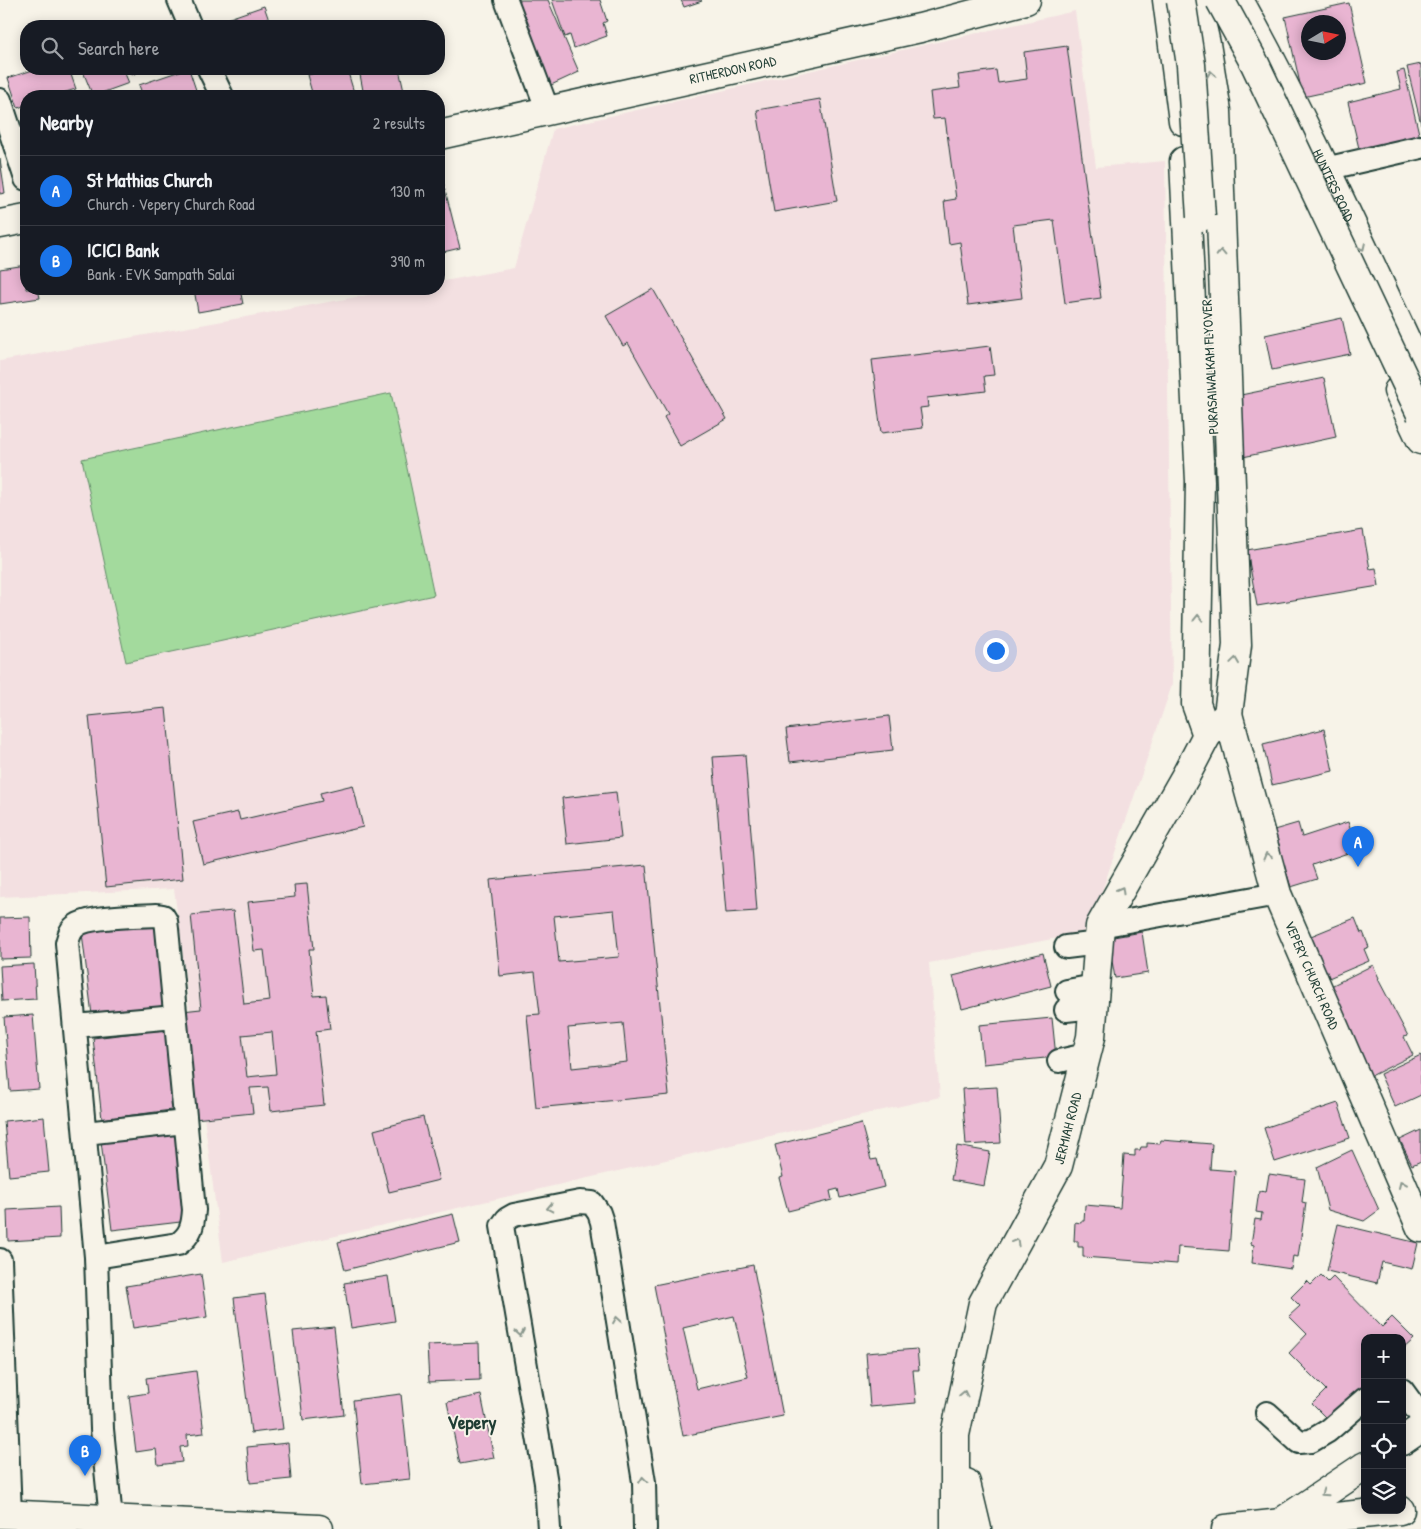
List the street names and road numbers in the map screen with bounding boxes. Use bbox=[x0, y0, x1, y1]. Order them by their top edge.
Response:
street label: RITHERDON ROAD bbox=[688, 50, 778, 88]
street label: HUNTERS ROAD bbox=[1308, 146, 1359, 225]
street label: PURASAIWALKAM FLYOVER bbox=[1196, 299, 1223, 435]
street label: VEPERY CHURCH ROAD bbox=[1281, 918, 1344, 1032]
street label: JERMIAH ROAD bbox=[1049, 1090, 1086, 1166]

